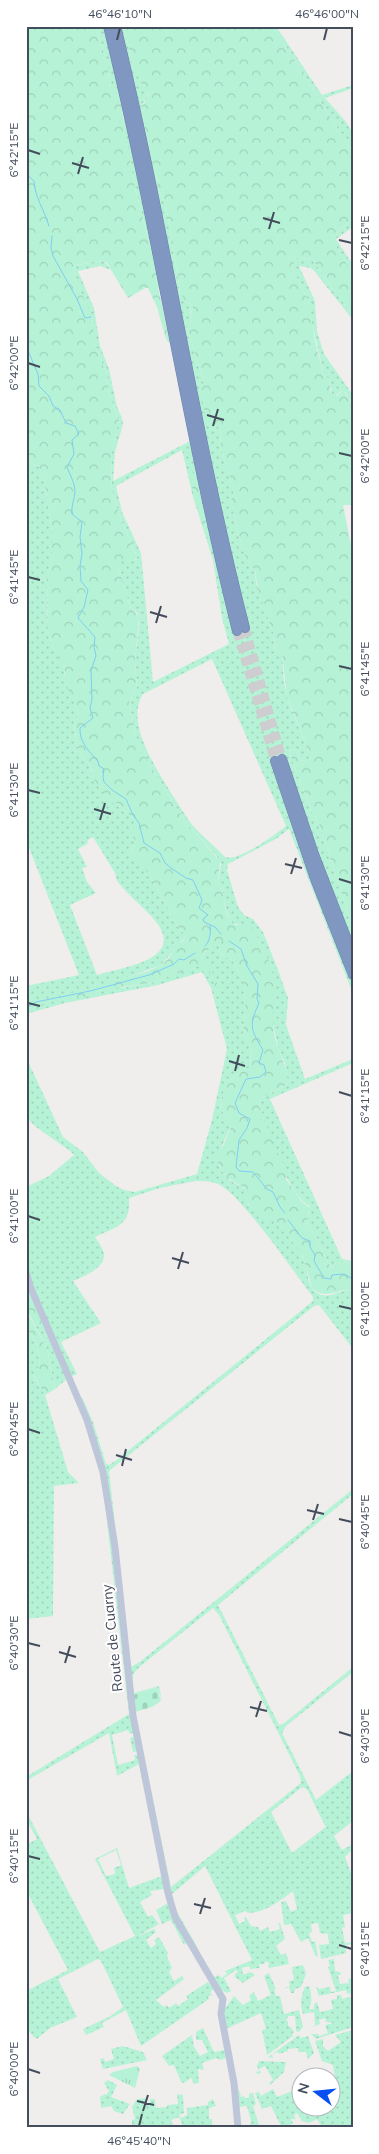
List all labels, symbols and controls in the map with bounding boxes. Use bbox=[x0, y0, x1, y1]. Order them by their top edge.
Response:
text: 46°46'10"N bbox=[88, 6, 152, 21]
text: 46°46'00"N bbox=[295, 6, 359, 21]
text: 6°42'15"E bbox=[6, 123, 21, 177]
text: 6°42'15"E bbox=[357, 216, 372, 270]
text: 6°42'00"E bbox=[6, 336, 21, 390]
text: 6°42'00"E bbox=[357, 429, 372, 483]
text: 6°41'45"E bbox=[6, 550, 21, 604]
text: 6°41'45"E bbox=[357, 642, 372, 696]
text: 6°41'30"E bbox=[6, 763, 21, 817]
text: 6°41'30"E bbox=[357, 856, 372, 910]
text: 6°41'15"E bbox=[6, 976, 21, 1030]
text: 6°41'15"E bbox=[357, 1069, 372, 1123]
text: 6°41'00"E bbox=[6, 1189, 21, 1243]
text: 6°41'00"E bbox=[357, 1282, 372, 1336]
text: 6°40'45"E bbox=[6, 1402, 21, 1456]
text: 6°40'45"E bbox=[357, 1495, 372, 1549]
street label: Route de Cuarny bbox=[97, 1583, 127, 1693]
text: 6°40'30"E bbox=[6, 1616, 21, 1670]
text: 6°40'30"E bbox=[357, 1709, 372, 1763]
text: 6°40'15"E bbox=[6, 1829, 21, 1883]
text: 6°40'15"E bbox=[357, 1922, 372, 1976]
text: 6°40'00"E bbox=[6, 2042, 21, 2096]
north arrow bbox=[292, 2066, 342, 2116]
text: N bbox=[293, 2081, 314, 2096]
text: 46°45'40"N bbox=[107, 2133, 171, 2148]

